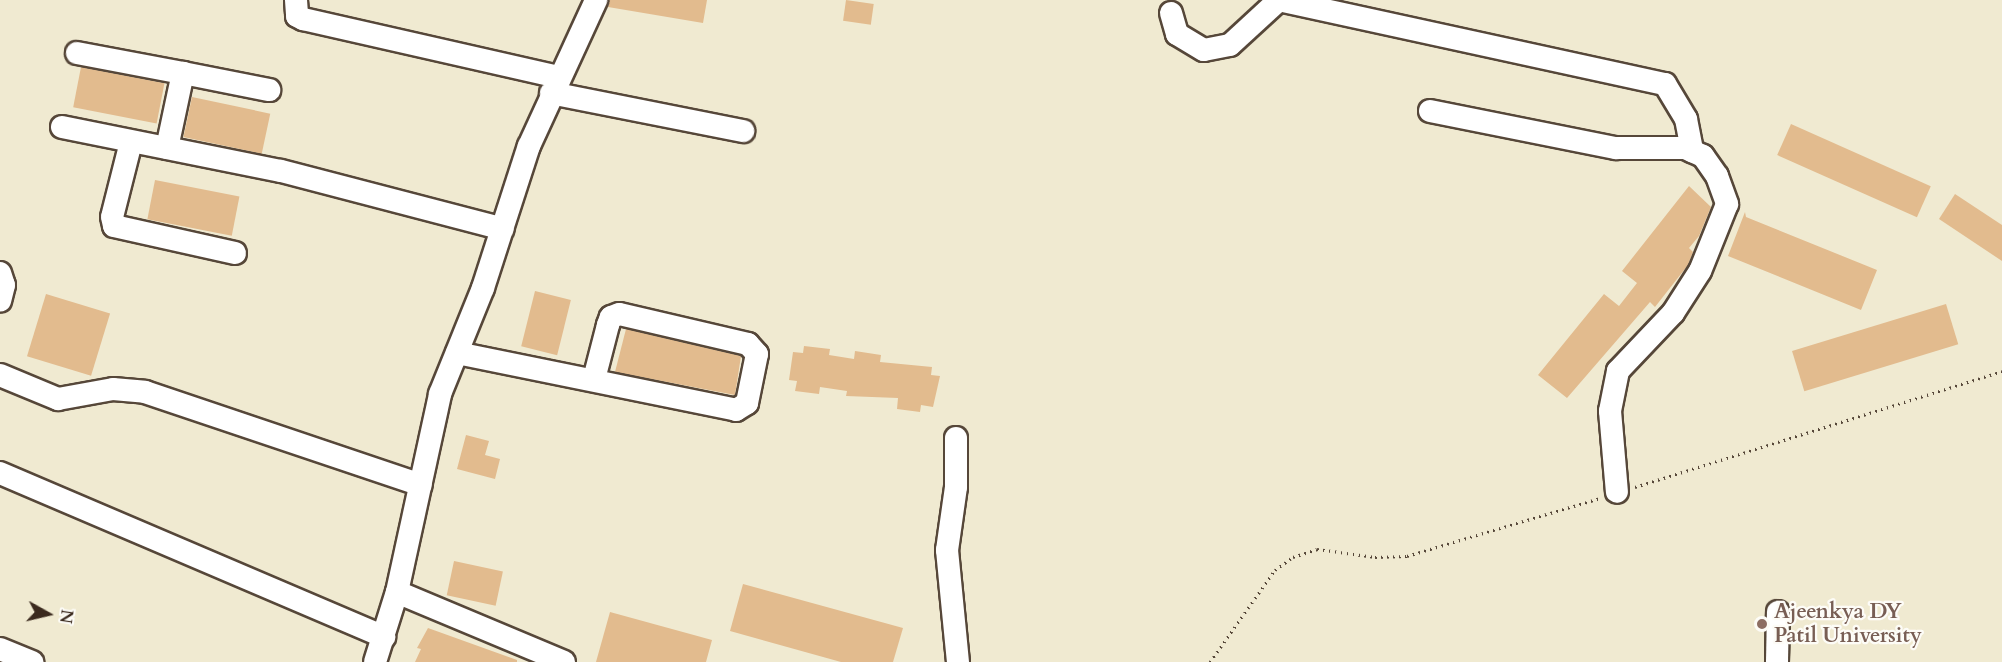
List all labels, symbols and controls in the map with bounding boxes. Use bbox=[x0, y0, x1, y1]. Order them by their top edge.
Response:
north arrow bbox=[18, 584, 78, 644]
place label: Ajeenkya DY Patil University bbox=[1774, 599, 1922, 649]
text: N bbox=[54, 608, 78, 625]
marker: Ajeenkya DY Patil University bbox=[1755, 617, 1769, 631]

